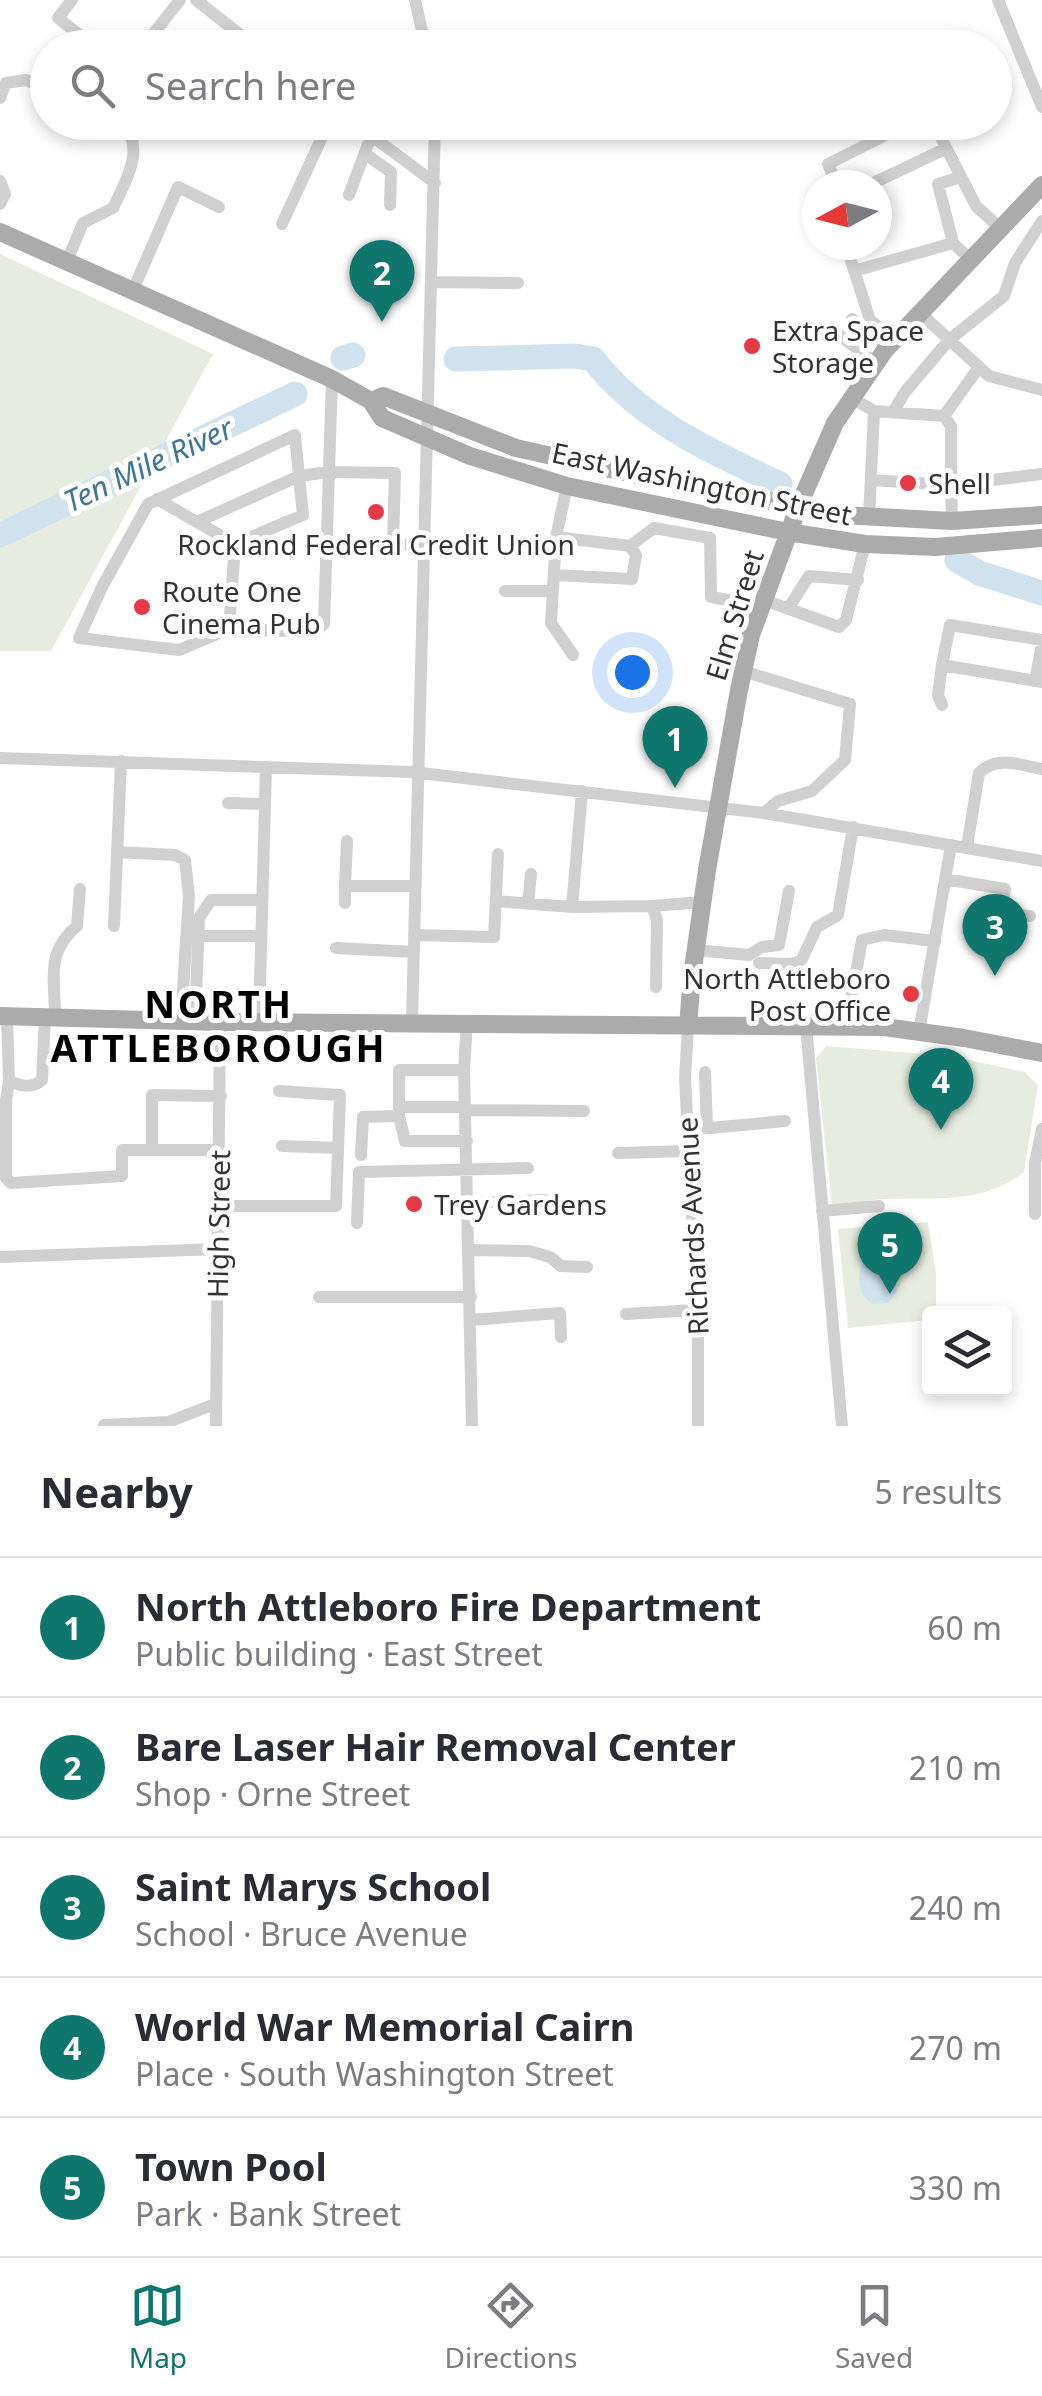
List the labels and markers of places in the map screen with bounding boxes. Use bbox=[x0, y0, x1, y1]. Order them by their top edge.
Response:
pin: 2 bbox=[350, 240, 414, 322]
place label: Extra Space Storage bbox=[772, 311, 924, 381]
marker: Extra Space Storage bbox=[741, 335, 763, 357]
place label: Shell bbox=[928, 464, 991, 502]
marker: Shell bbox=[897, 472, 919, 494]
marker: Rockland Federal Credit Union bbox=[365, 501, 387, 523]
place label: Rockland Federal Credit Union bbox=[177, 525, 575, 563]
place label: Route One Cinema Pub bbox=[162, 572, 321, 642]
marker: Route One Cinema Pub bbox=[131, 596, 153, 618]
pin: 1 bbox=[642, 706, 708, 788]
pin: 3 bbox=[962, 894, 1028, 976]
place label: North Attleboro Post Office bbox=[683, 959, 891, 1029]
marker: North Attleboro Post Office bbox=[900, 983, 922, 1005]
pin: 4 bbox=[908, 1048, 974, 1130]
place label: Trey Gardens bbox=[434, 1185, 607, 1223]
marker: Trey Gardens bbox=[403, 1193, 425, 1215]
pin: 5 bbox=[858, 1212, 922, 1294]

